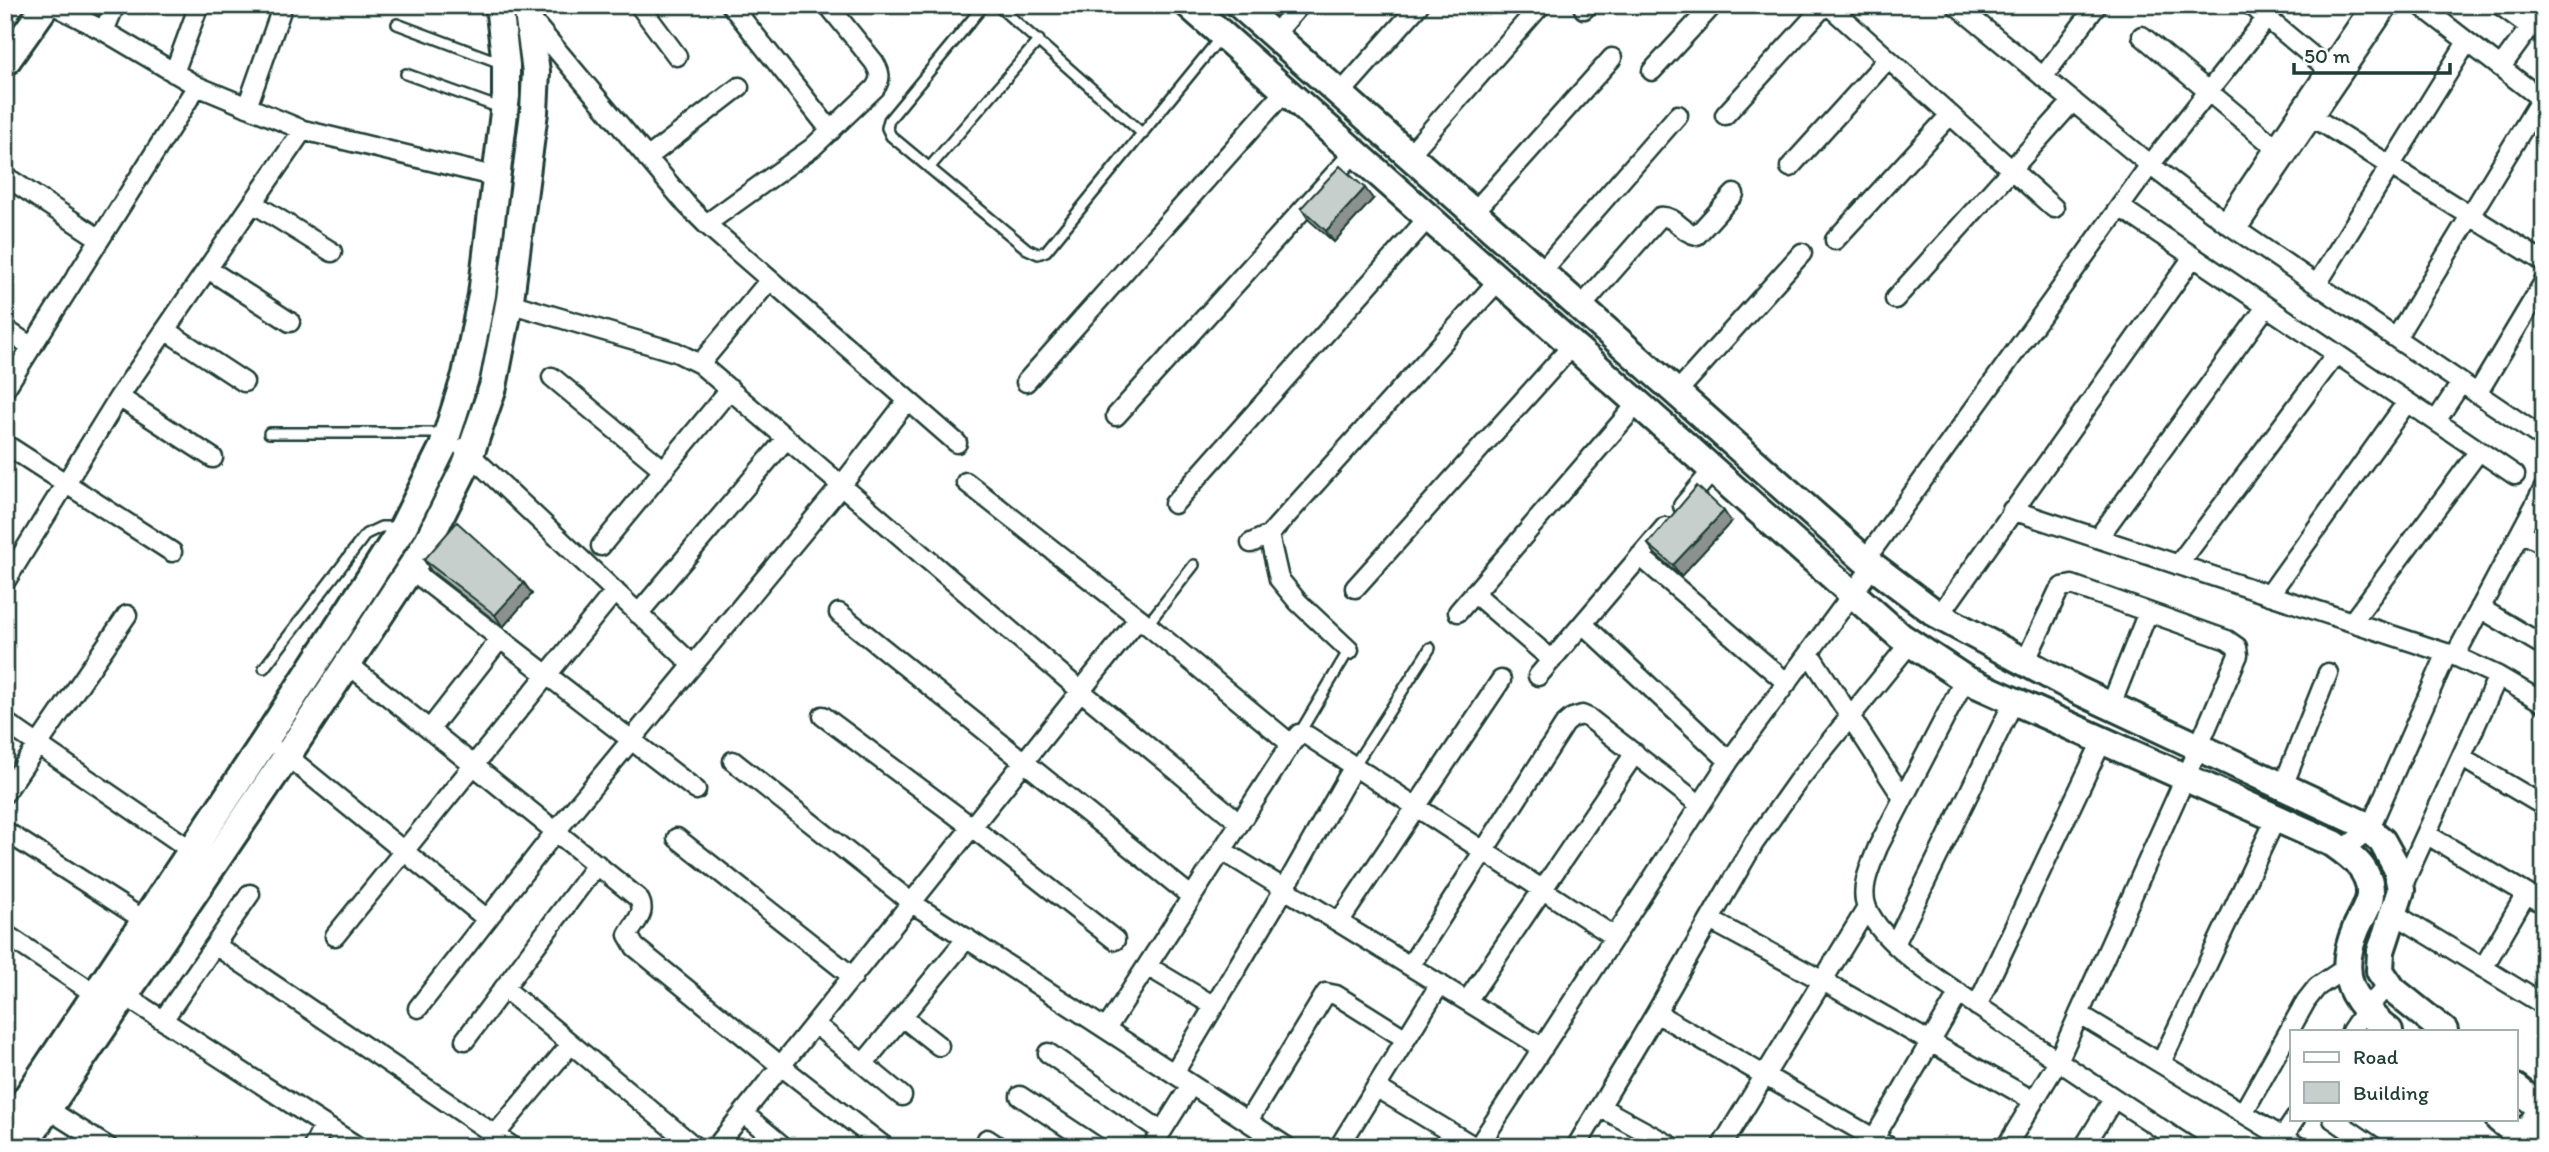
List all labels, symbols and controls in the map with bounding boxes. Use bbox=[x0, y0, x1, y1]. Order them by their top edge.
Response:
scale bar bbox=[2294, 32, 2449, 76]
text: 50 m bbox=[2304, 43, 2351, 68]
legend bbox=[2290, 1030, 2518, 1120]
text: Road bbox=[2353, 1044, 2399, 1069]
text: Building bbox=[2353, 1080, 2429, 1105]

